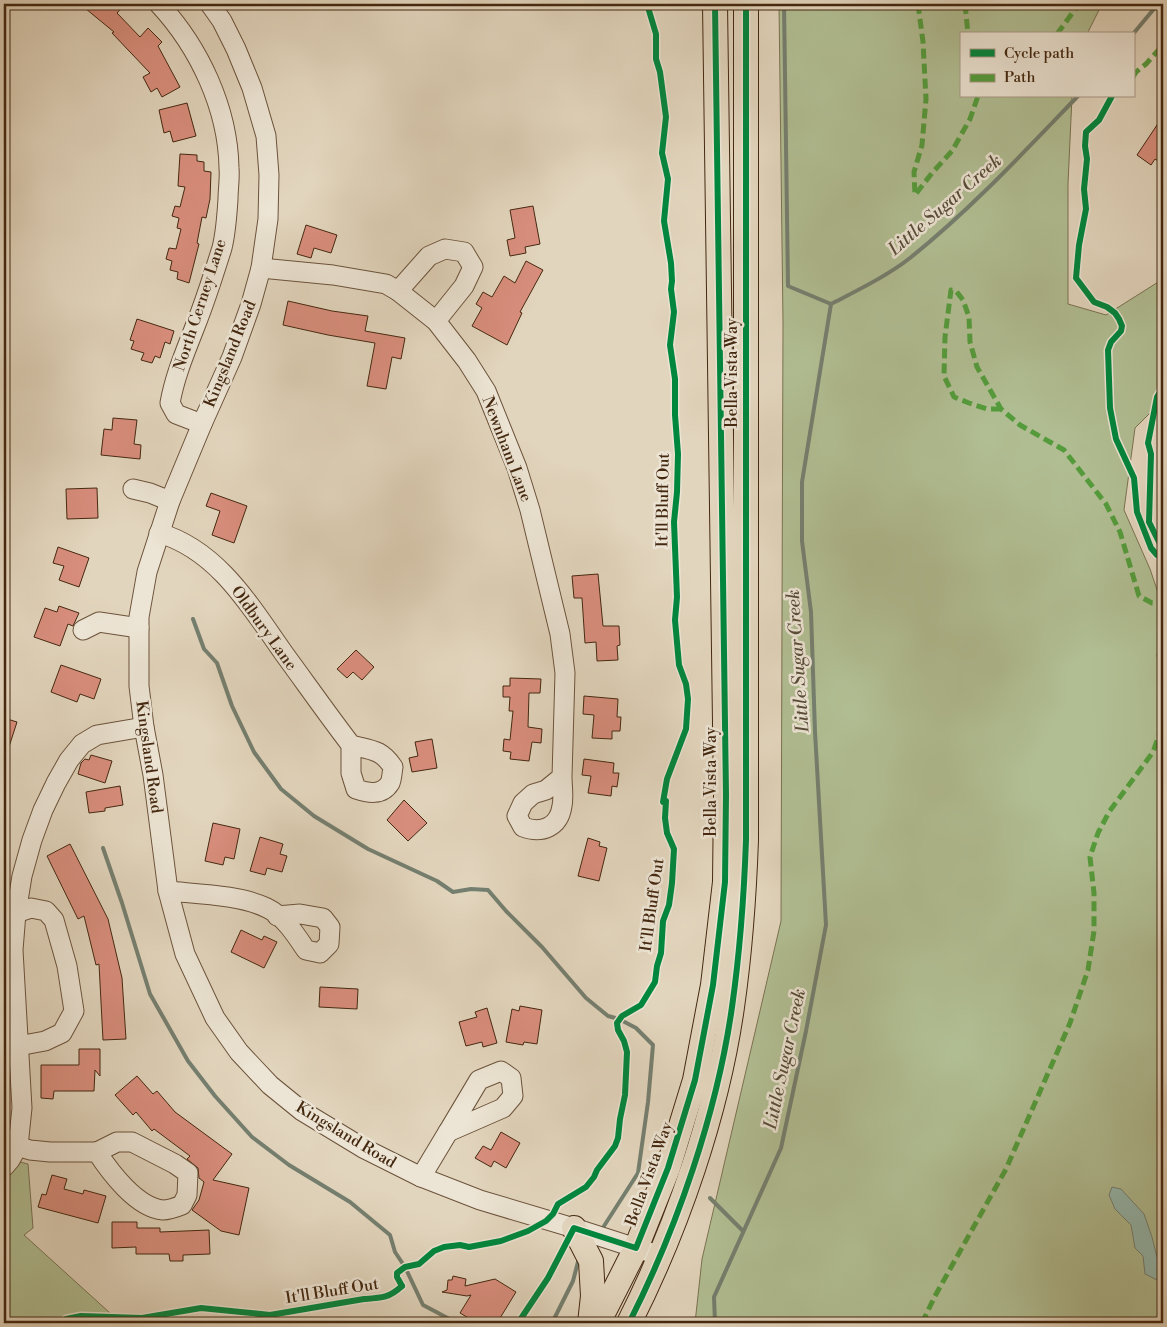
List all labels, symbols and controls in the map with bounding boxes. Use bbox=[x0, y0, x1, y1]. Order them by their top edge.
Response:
legend bbox=[960, 32, 1134, 98]
text: Cycle path bbox=[1004, 44, 1074, 63]
text: Path bbox=[1004, 68, 1036, 87]
water label: Little Sugar Creek bbox=[883, 149, 1006, 261]
street label: North Cerney Lane bbox=[169, 236, 231, 374]
street label: Kingsland Road bbox=[199, 298, 261, 410]
street label: Bella Vista Way bbox=[722, 318, 742, 429]
street label: Newnham Lane bbox=[478, 393, 536, 505]
street label: It'll Bluff Out bbox=[652, 452, 674, 547]
street label: Oldbury Lane bbox=[227, 582, 301, 674]
water label: Little Sugar Creek bbox=[782, 589, 815, 734]
street label: Kingsland Road bbox=[131, 699, 167, 815]
street label: Bella Vista Way bbox=[701, 727, 721, 838]
street label: It'll Bluff Out bbox=[636, 857, 668, 953]
water label: Little Sugar Creek bbox=[759, 987, 811, 1132]
street label: Kingsland Road bbox=[292, 1097, 400, 1173]
street label: Bella Vista Way bbox=[621, 1119, 677, 1230]
street label: It'll Bluff Out bbox=[284, 1274, 380, 1308]

